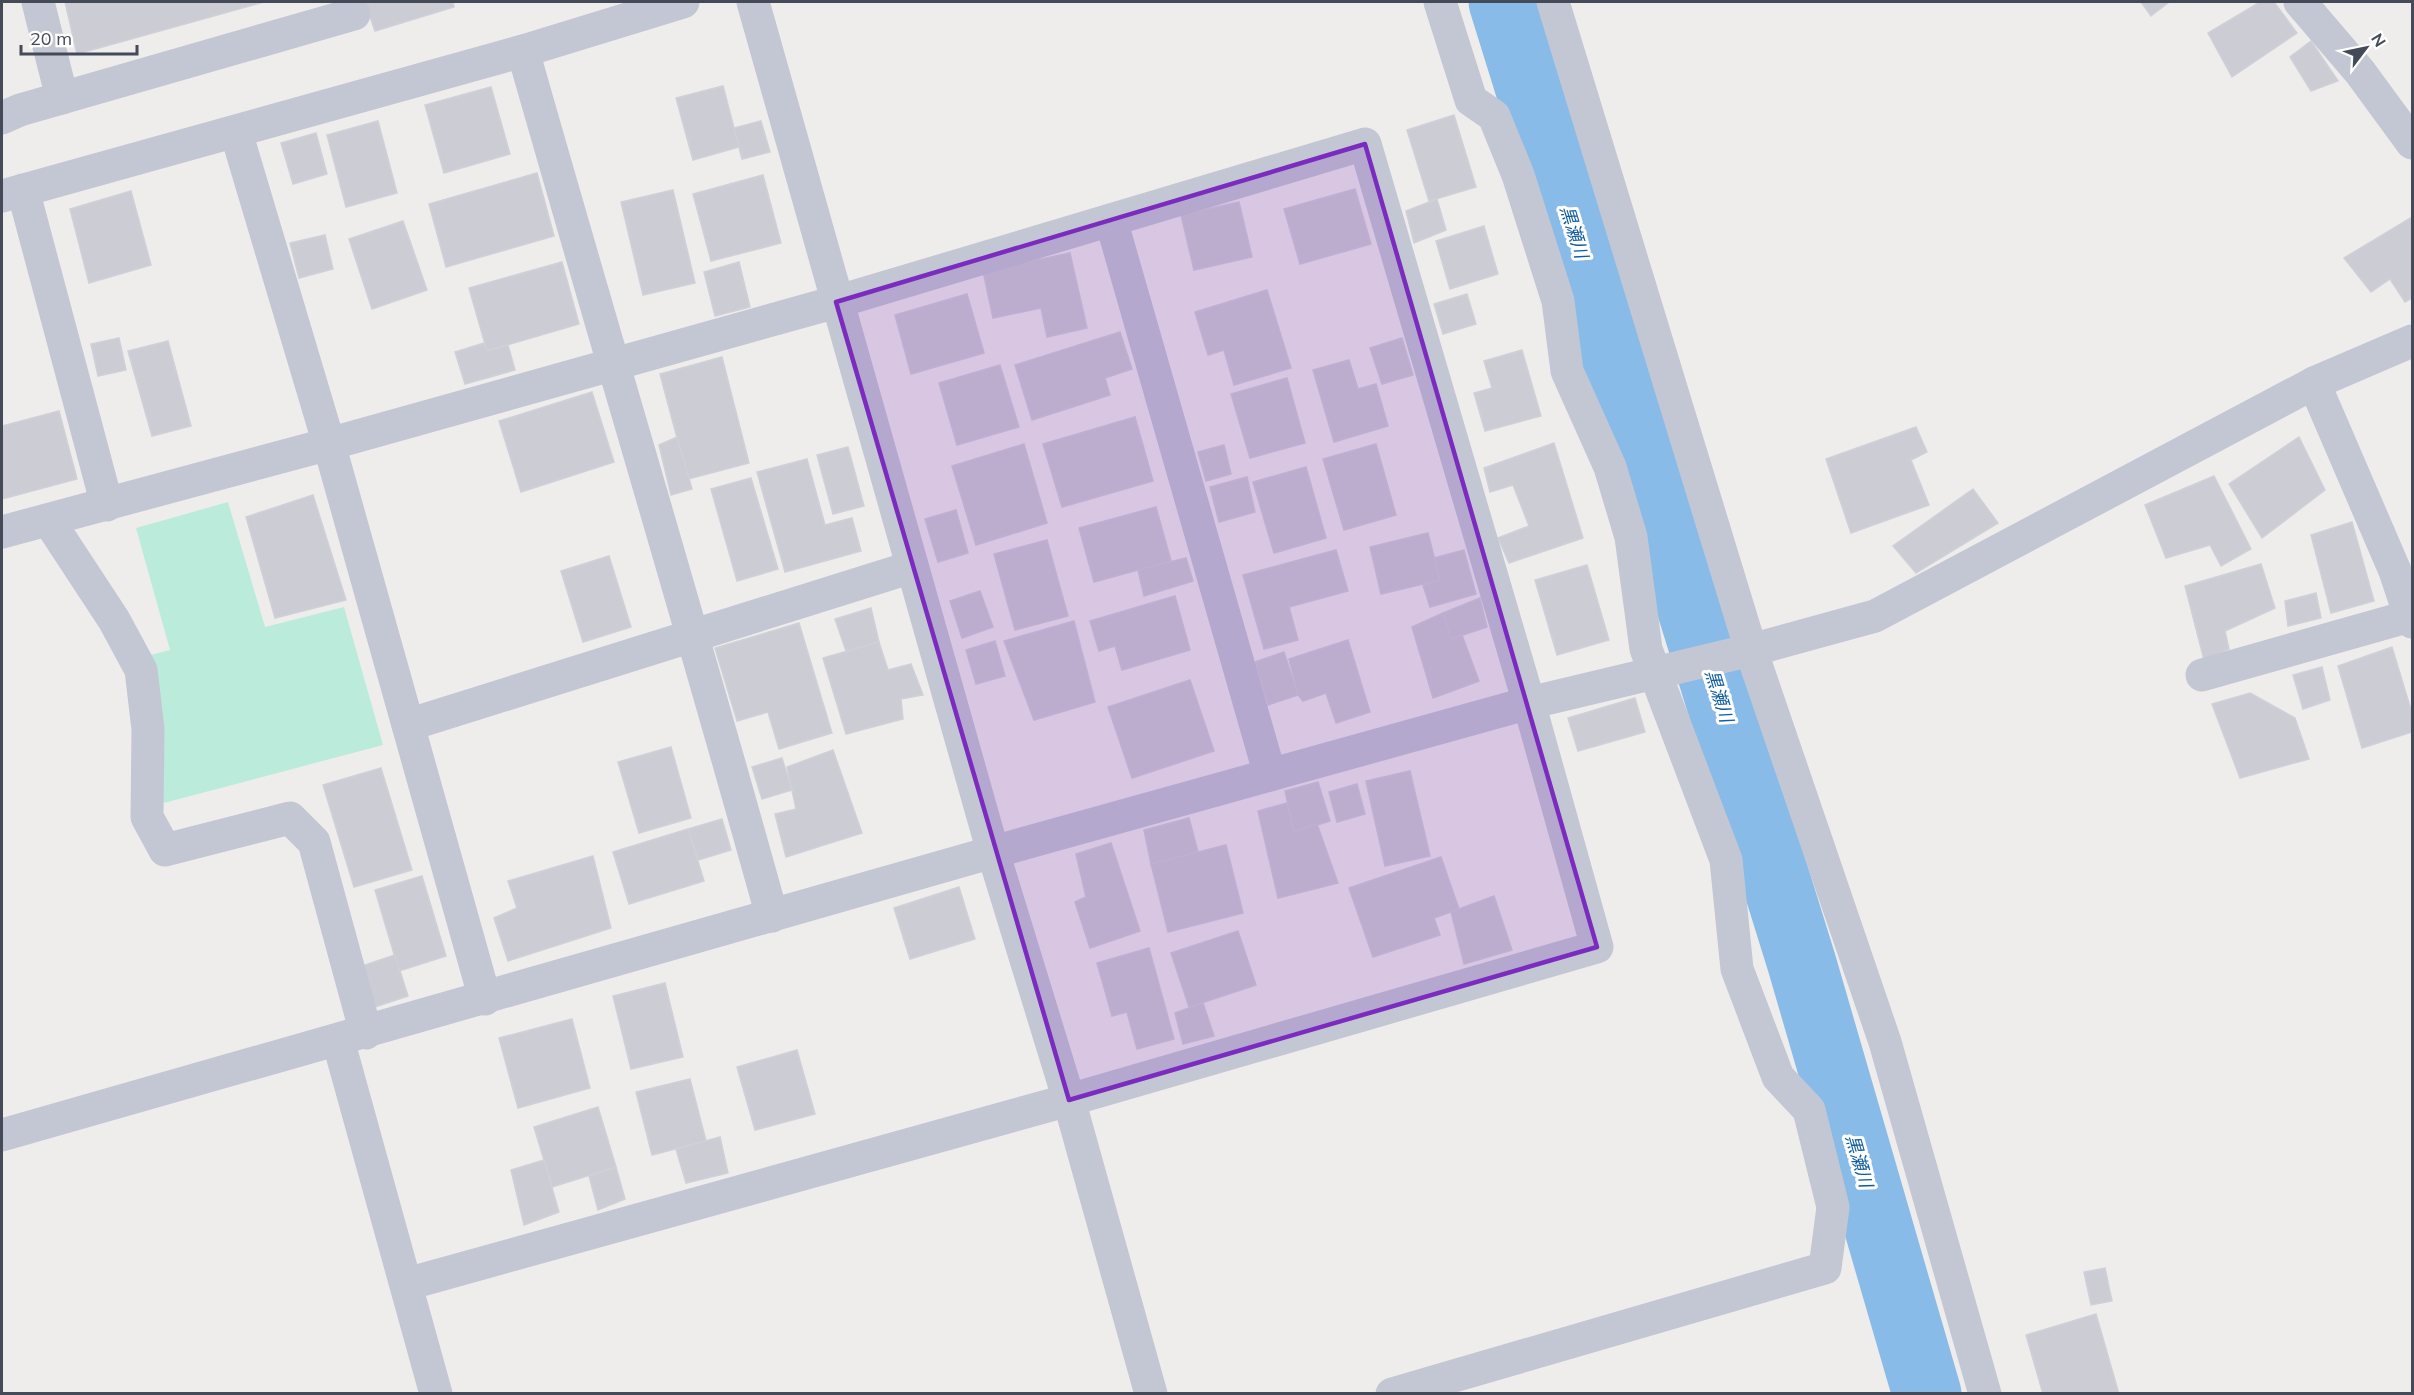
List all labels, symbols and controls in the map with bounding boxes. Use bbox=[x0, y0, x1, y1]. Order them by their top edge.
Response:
scale bar bbox=[21, 18, 136, 56]
north arrow bbox=[2336, 18, 2396, 78]
text: 20 m bbox=[30, 27, 72, 50]
text: N bbox=[2367, 30, 2390, 50]
water label: 黒瀬川 bbox=[1556, 203, 1594, 263]
water label: 黒瀬川 bbox=[1701, 667, 1739, 727]
water label: 黒瀬川 bbox=[1841, 1132, 1879, 1192]

